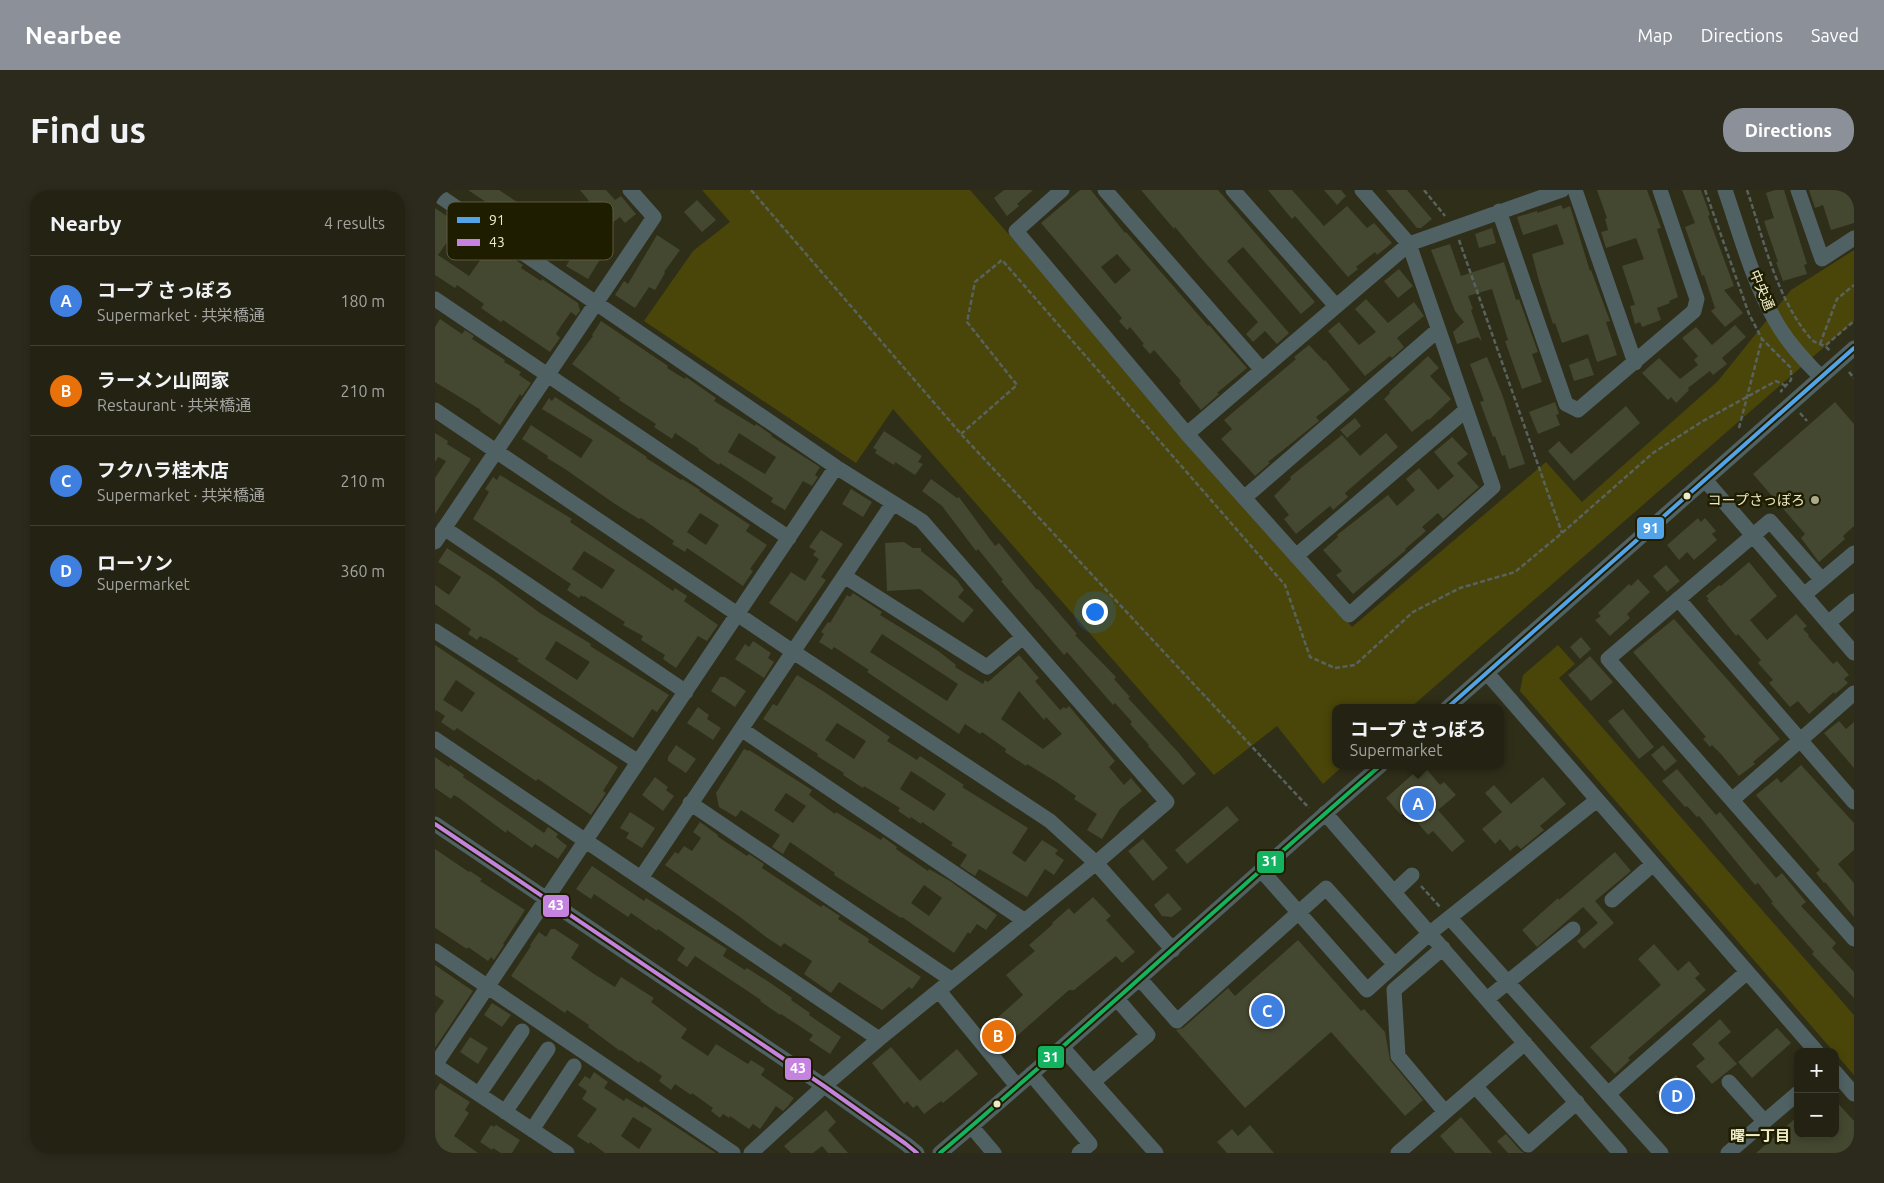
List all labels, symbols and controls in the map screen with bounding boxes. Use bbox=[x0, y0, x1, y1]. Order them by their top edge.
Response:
text: Nearbee bbox=[25, 22, 122, 49]
text: Map bbox=[1637, 25, 1673, 45]
text: Directions bbox=[1701, 25, 1783, 45]
text: Saved bbox=[1811, 25, 1859, 45]
button: Directions bbox=[1723, 108, 1854, 152]
text: Find us bbox=[30, 110, 146, 150]
legend bbox=[447, 202, 613, 260]
text: Nearby bbox=[50, 211, 121, 235]
text: 91 bbox=[489, 212, 505, 228]
text: 4 results bbox=[324, 214, 385, 232]
text: 43 bbox=[489, 234, 505, 250]
street label: 中央通 bbox=[1746, 268, 1778, 312]
text: コープ さっぽろ bbox=[97, 279, 233, 301]
text: A bbox=[60, 292, 72, 310]
text: 180 m bbox=[340, 292, 385, 310]
text: Supermarket · 共栄橋通 bbox=[97, 306, 265, 324]
text: ラーメン山岡家 bbox=[97, 369, 229, 391]
text: B bbox=[61, 382, 71, 400]
text: 210 m bbox=[340, 382, 385, 400]
text: Restaurant · 共栄橋通 bbox=[97, 396, 251, 414]
text: フクハラ桂木店 bbox=[97, 459, 229, 481]
text: C bbox=[61, 472, 71, 490]
text: 210 m bbox=[340, 472, 385, 490]
text: Supermarket · 共栄橋通 bbox=[97, 486, 265, 504]
unlabelled marker bbox=[1682, 491, 1692, 501]
place label: コープさっぽろ bbox=[1708, 492, 1805, 508]
marker: コープさっぽろ bbox=[1809, 494, 1821, 506]
line badge: 91 bbox=[1636, 516, 1665, 540]
text: 91 bbox=[1643, 520, 1659, 536]
text: ローソン bbox=[97, 552, 173, 574]
text: D bbox=[60, 562, 72, 580]
text: 360 m bbox=[340, 562, 385, 580]
text: Supermarket bbox=[97, 575, 190, 593]
your location bbox=[1082, 599, 1108, 625]
popup bbox=[1332, 704, 1504, 769]
text: コープ さっぽろ bbox=[1350, 718, 1486, 740]
text: Supermarket bbox=[1350, 741, 1443, 759]
pin: A bbox=[1402, 785, 1434, 823]
line badge: 31 bbox=[1256, 850, 1285, 874]
text: 31 bbox=[1262, 853, 1278, 869]
line badge: 43 bbox=[542, 894, 570, 918]
text: 43 bbox=[548, 897, 564, 913]
pin: C bbox=[1251, 992, 1283, 1030]
pin: B bbox=[982, 1017, 1014, 1055]
line badge: 31 bbox=[1037, 1045, 1065, 1069]
map controls bbox=[1794, 1048, 1839, 1138]
button: + bbox=[1794, 1048, 1839, 1093]
text: 31 bbox=[1043, 1049, 1059, 1065]
line badge: 43 bbox=[784, 1057, 812, 1081]
text: 43 bbox=[790, 1060, 806, 1076]
pin: D bbox=[1661, 1077, 1693, 1115]
button: − bbox=[1794, 1093, 1839, 1138]
unlabelled marker bbox=[992, 1099, 1002, 1109]
district label: 曙一丁目 bbox=[1730, 1127, 1790, 1144]

